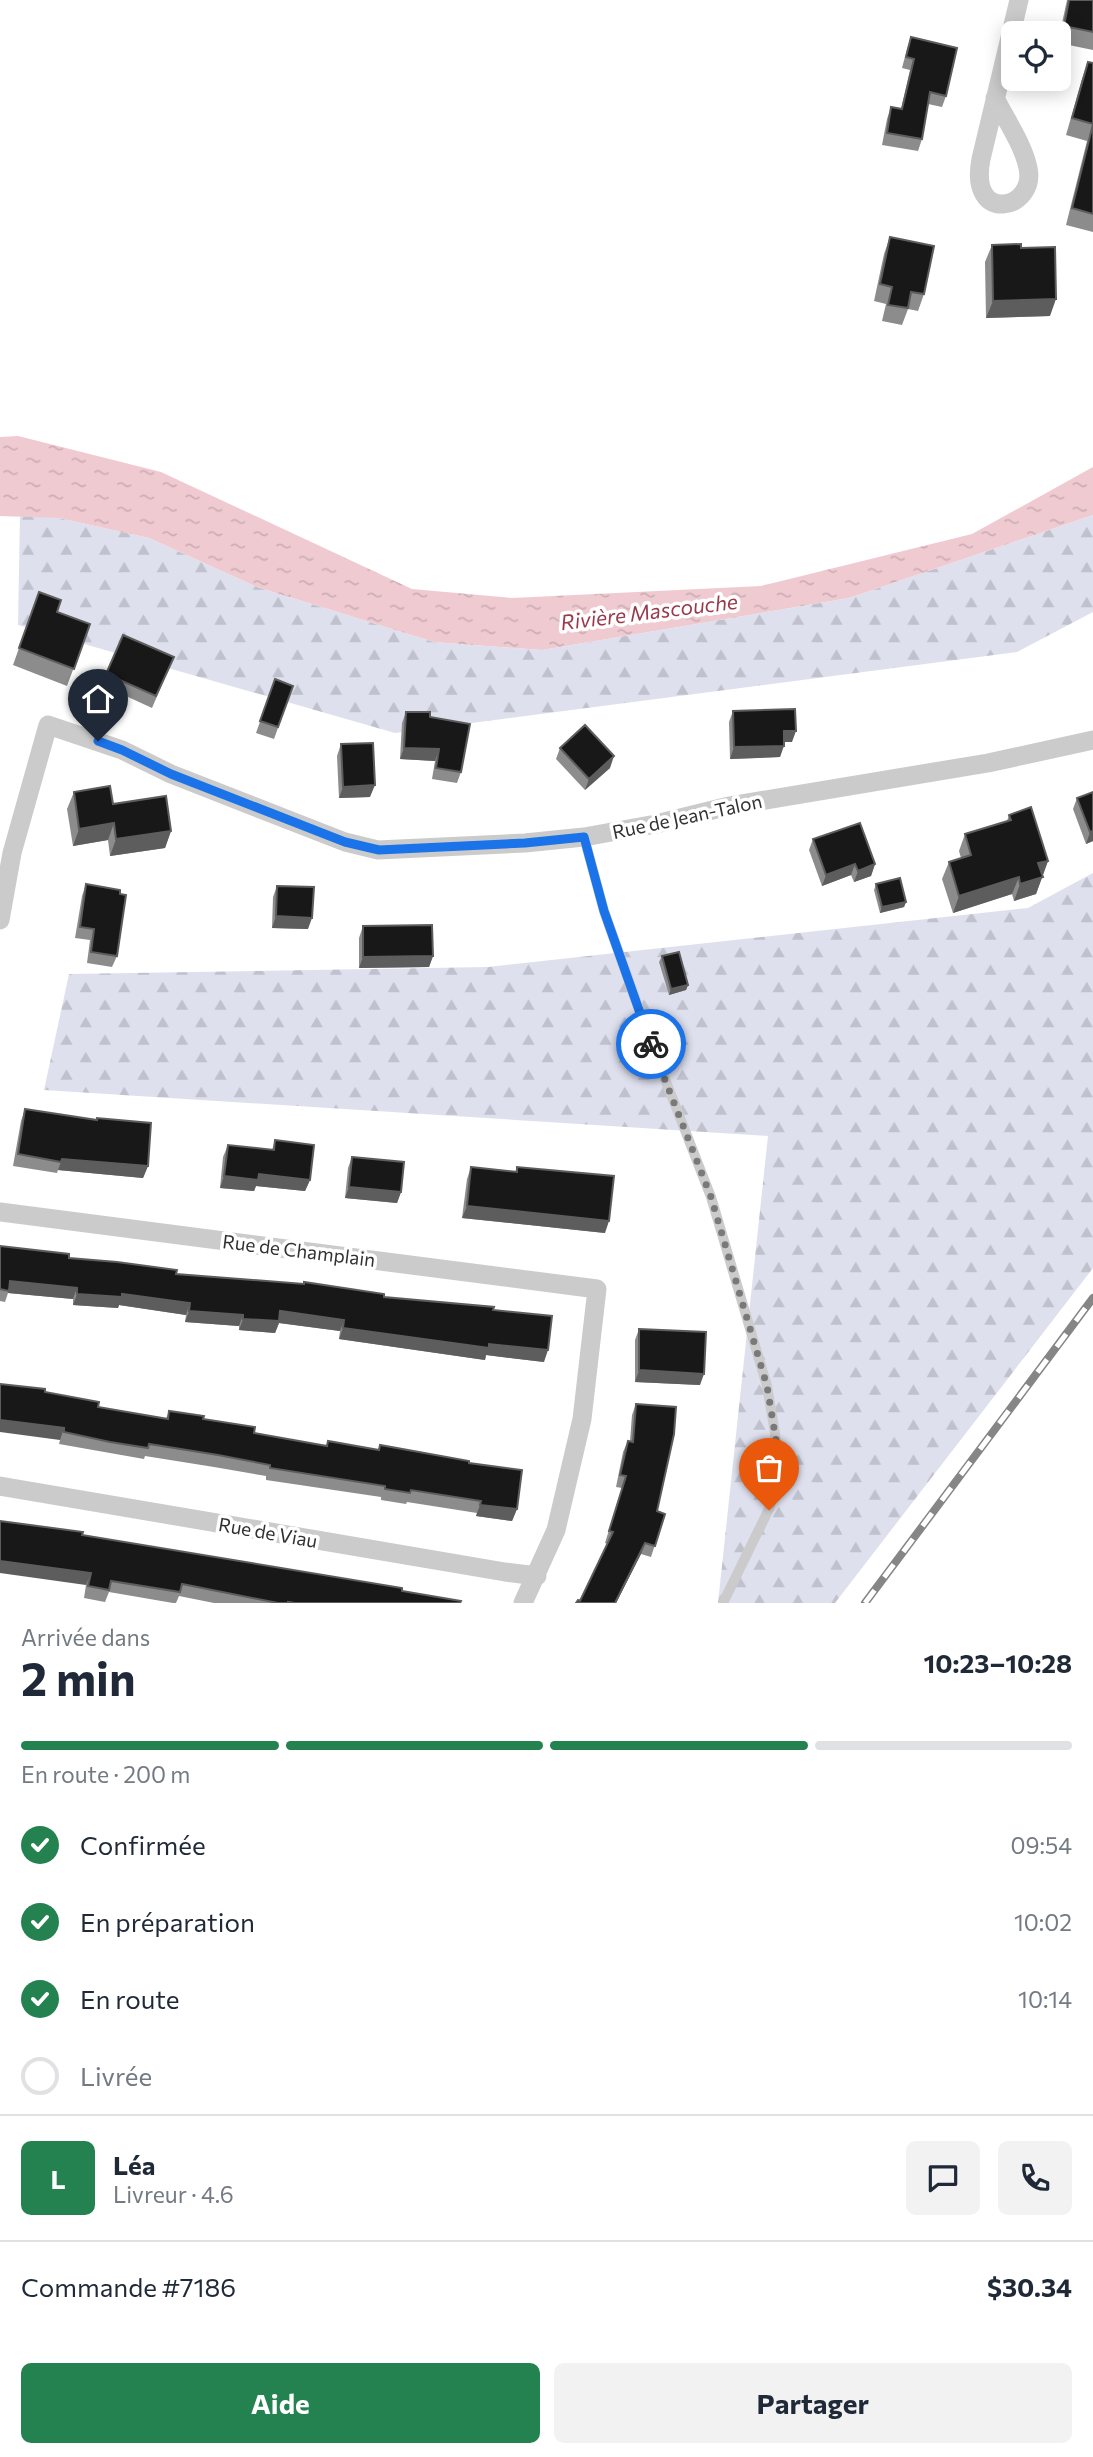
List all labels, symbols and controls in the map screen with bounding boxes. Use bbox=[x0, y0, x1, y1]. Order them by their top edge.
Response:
map controls bbox=[1001, 21, 1071, 91]
button: locate bbox=[1001, 21, 1071, 91]
water label: Rivière Mascouche bbox=[559, 588, 739, 634]
pin bbox=[68, 669, 128, 741]
icon: home bbox=[79, 680, 117, 718]
street label: Rue de Jean-Talon bbox=[610, 789, 764, 843]
courier bbox=[616, 1009, 686, 1079]
icon: bike bbox=[632, 1025, 670, 1063]
street label: Rue de Champlain bbox=[221, 1229, 377, 1271]
pin bbox=[739, 1438, 799, 1510]
icon: bag bbox=[750, 1449, 788, 1487]
street label: Rue de Viau bbox=[217, 1512, 319, 1552]
text: Arrivée dans bbox=[21, 1623, 150, 1651]
text: 10:23–10:28 bbox=[924, 1647, 1072, 1678]
text: 2 min bbox=[21, 1649, 136, 1705]
text: En route · 200 m bbox=[21, 1760, 190, 1788]
icon: check bbox=[21, 1826, 59, 1864]
text: Confirmée bbox=[80, 1829, 206, 1860]
text: 09:54 bbox=[1011, 1831, 1072, 1859]
icon: check bbox=[21, 1903, 59, 1941]
text: En préparation bbox=[80, 1906, 255, 1937]
text: 10:02 bbox=[1014, 1908, 1072, 1936]
icon: check bbox=[21, 1980, 59, 2018]
text: En route bbox=[80, 1983, 180, 2014]
text: 10:14 bbox=[1018, 1985, 1072, 2013]
text: Livrée bbox=[80, 2060, 152, 2091]
button: chat bbox=[906, 2141, 980, 2215]
button: phone bbox=[998, 2141, 1072, 2215]
text: Léa bbox=[113, 2149, 156, 2180]
text: L bbox=[50, 2163, 66, 2194]
text: Livreur · 4.6 bbox=[113, 2180, 234, 2208]
text: Commande #7186 bbox=[21, 2271, 236, 2302]
text: $30.34 bbox=[987, 2271, 1072, 2302]
button: Aide bbox=[21, 2363, 540, 2443]
button: Partager bbox=[554, 2363, 1072, 2443]

